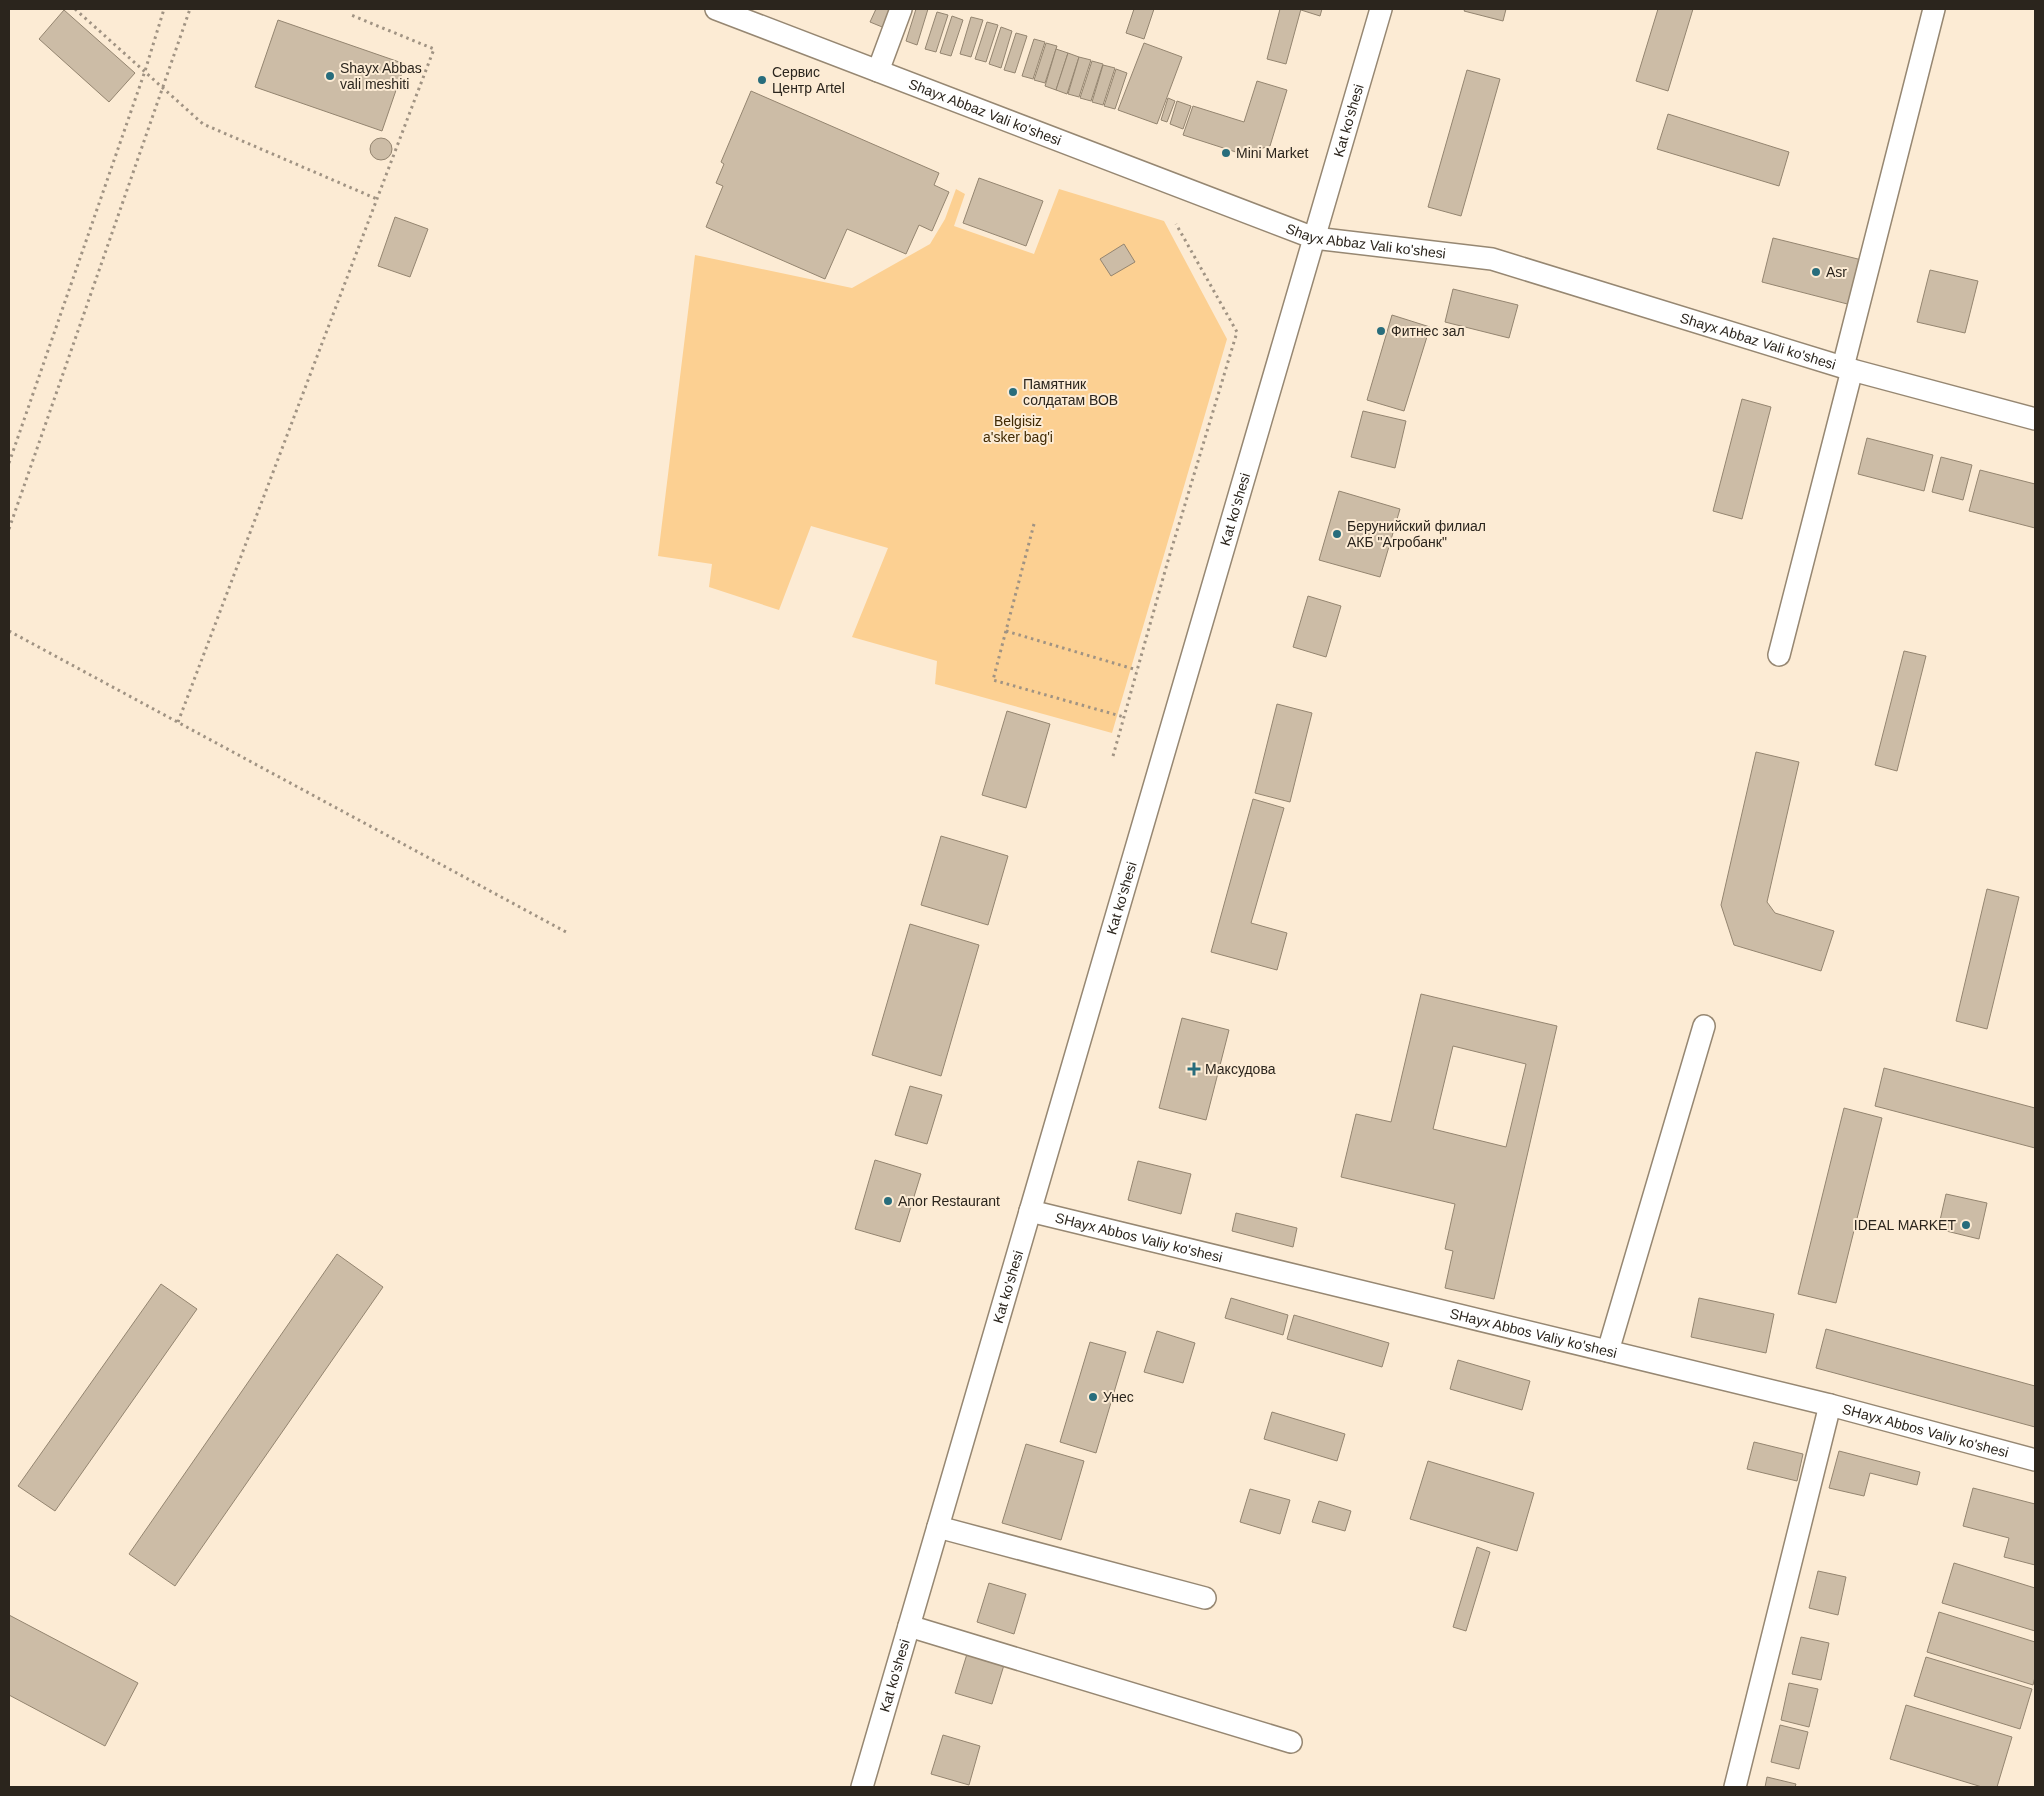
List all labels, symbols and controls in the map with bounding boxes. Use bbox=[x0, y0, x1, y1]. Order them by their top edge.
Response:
place label: Shayx Abbas vali meshiti bbox=[340, 60, 422, 92]
place label: Сервис Центр Artel bbox=[772, 64, 845, 96]
marker: Shayx Abbas vali meshiti bbox=[324, 70, 336, 82]
marker: Сервис Центр Artel bbox=[756, 74, 768, 86]
street label: Shayx Abbaz Vali ko'shesi bbox=[906, 76, 1064, 148]
street label: Kat ko'shesi bbox=[1330, 82, 1367, 159]
place label: Mini Market bbox=[1236, 145, 1308, 161]
marker: Mini Market bbox=[1220, 147, 1232, 159]
street label: Shayx Abbaz Vali ko'shesi bbox=[1284, 220, 1447, 261]
place label: Asr bbox=[1826, 264, 1847, 280]
marker: Asr bbox=[1810, 266, 1822, 278]
street label: Shayx Abbaz Vali ko'shesi bbox=[1678, 310, 1838, 373]
place label: Фитнес зал bbox=[1391, 323, 1465, 339]
marker: Фитнес зал bbox=[1375, 325, 1387, 337]
place label: Памятник солдатам ВОВ bbox=[1023, 376, 1118, 408]
marker: Памятник солдатам ВОВ bbox=[1007, 386, 1019, 398]
park label: Belgisiz a'sker bag'i bbox=[983, 413, 1053, 445]
street label: Kat ko'shesi bbox=[1217, 471, 1253, 548]
place label: Берунийский филиал АКБ "Агробанк" bbox=[1347, 518, 1486, 550]
marker: Берунийский филиал АКБ "Агробанк" bbox=[1331, 528, 1343, 540]
street label: Kat ko'shesi bbox=[1103, 860, 1140, 936]
place label: Максудова bbox=[1205, 1061, 1276, 1077]
marker: Максудова bbox=[1187, 1062, 1201, 1076]
place label: Anor Restaurant bbox=[898, 1193, 1000, 1209]
marker: Anor Restaurant bbox=[882, 1195, 894, 1207]
street label: SHayx Abbos Valiy ko'shesi bbox=[1054, 1209, 1224, 1265]
place label: IDEAL MARKET bbox=[1854, 1217, 1956, 1233]
marker: IDEAL MARKET bbox=[1960, 1219, 1972, 1231]
street label: Kat ko'shesi bbox=[990, 1249, 1026, 1325]
street label: SHayx Abbos Valiy ko'shesi bbox=[1448, 1305, 1619, 1361]
place label: Унес bbox=[1103, 1389, 1134, 1405]
marker: Унес bbox=[1087, 1391, 1099, 1403]
street label: SHayx Abbos Valiy ko'shesi bbox=[1841, 1401, 2010, 1461]
street label: Kat ko'shesi bbox=[876, 1637, 913, 1714]

